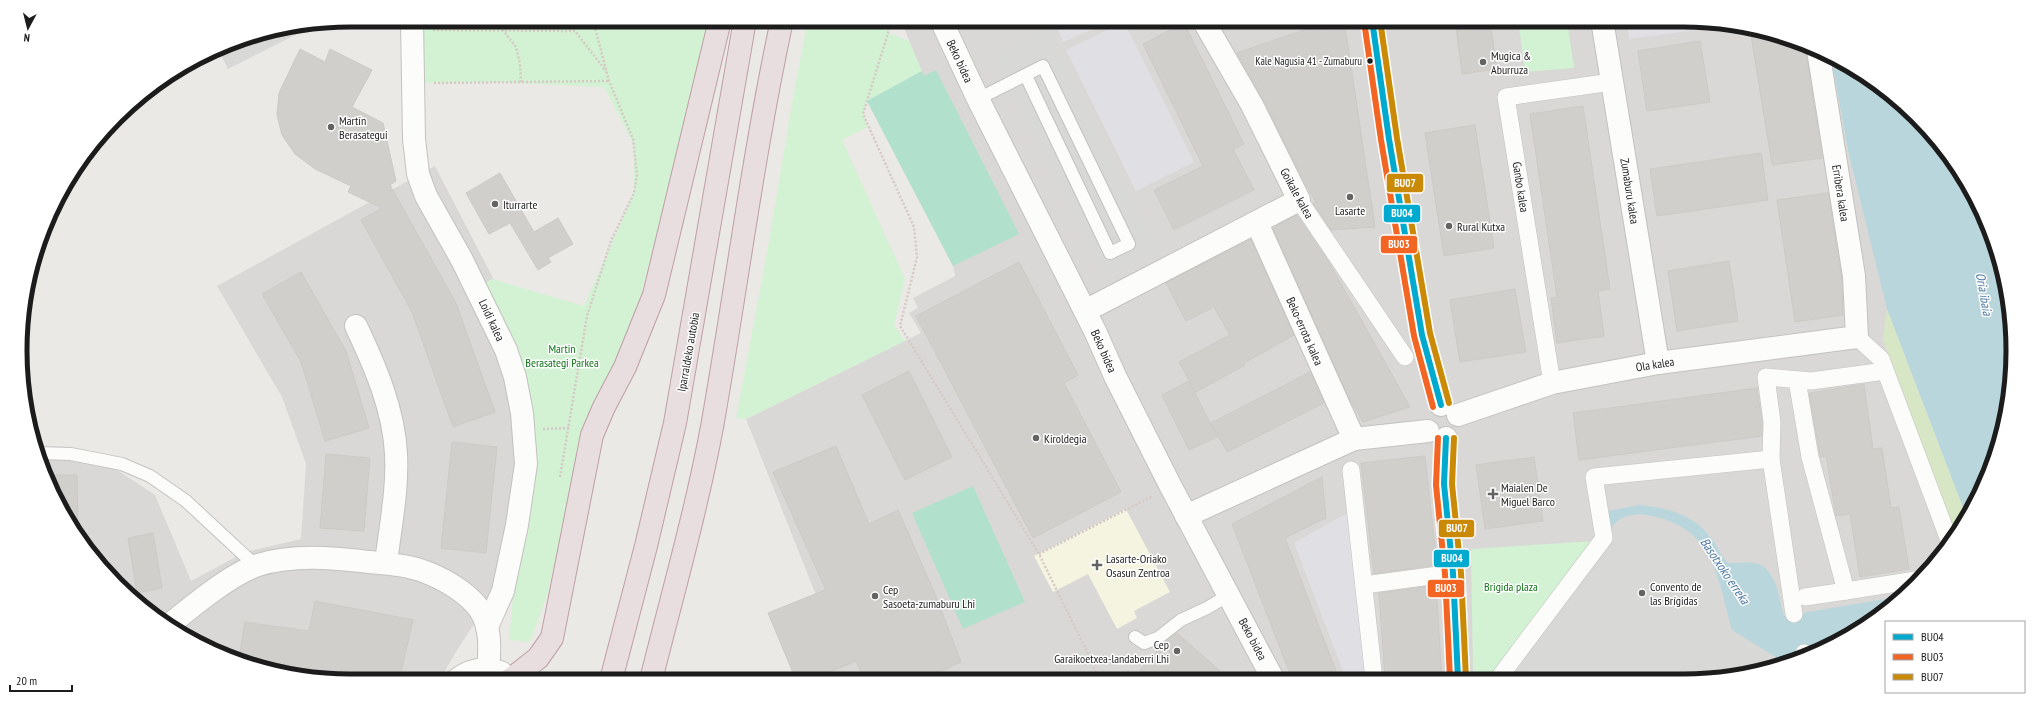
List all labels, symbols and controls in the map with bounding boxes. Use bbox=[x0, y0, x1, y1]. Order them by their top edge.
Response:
north arrow bbox=[8, 8, 48, 48]
text: N bbox=[23, 31, 31, 45]
street label: Beko bidea bbox=[944, 37, 977, 85]
place label: Mugica & Aburruza bbox=[1491, 48, 1531, 77]
place label: Kale Nagusia 41 - Zumaburu bbox=[1255, 54, 1362, 68]
marker: Kale Nagusia 41 - Zumaburu bbox=[1365, 56, 1375, 66]
marker: Mugica & Aburruza bbox=[1478, 57, 1488, 67]
place label: Martín Berasategui bbox=[339, 113, 388, 142]
marker: Martín Berasategui bbox=[326, 122, 336, 132]
street label: Zumaburu kalea bbox=[1617, 157, 1643, 225]
street label: Ganbo kalea bbox=[1510, 161, 1532, 214]
street label: Erribera kalea bbox=[1829, 164, 1853, 223]
street label: Goikale kalea bbox=[1277, 165, 1317, 221]
line badge: BU07 bbox=[1386, 173, 1424, 193]
text: BU07 bbox=[1394, 176, 1416, 190]
marker: Lasarte bbox=[1345, 192, 1355, 202]
place label: Iturrarte bbox=[503, 197, 537, 212]
marker: Iturrarte bbox=[490, 199, 500, 209]
place label: Lasarte bbox=[1335, 203, 1365, 218]
line badge: BU04 bbox=[1383, 204, 1421, 223]
text: BU04 bbox=[1391, 206, 1414, 220]
place label: Rural Kutxa bbox=[1457, 219, 1505, 234]
marker: Rural Kutxa bbox=[1444, 221, 1454, 231]
line badge: BU03 bbox=[1380, 235, 1418, 254]
text: BU03 bbox=[1388, 237, 1410, 251]
water label: Oria ibaia bbox=[1972, 271, 1996, 318]
street label: Beko-errota kalea bbox=[1283, 295, 1327, 368]
street label: Loidi kalea bbox=[476, 297, 508, 344]
street label: Iparraldeko autobia bbox=[674, 311, 702, 393]
street label: Beko bidea bbox=[1088, 327, 1120, 375]
park label: Martin Berasategi Parkea bbox=[525, 341, 599, 370]
street label: Ola kalea bbox=[1635, 354, 1675, 374]
place label: Kiroldegia bbox=[1044, 431, 1087, 446]
marker: Kiroldegia bbox=[1031, 433, 1041, 443]
place label: Maialen De Miguel Barco bbox=[1501, 480, 1555, 509]
marker: Maialen De Miguel Barco bbox=[1488, 489, 1498, 499]
line badge: BU07 bbox=[1438, 519, 1475, 538]
text: BU07 bbox=[1446, 521, 1468, 535]
water label: Basotxoko erreka bbox=[1696, 534, 1754, 608]
line badge: BU04 bbox=[1433, 549, 1470, 568]
place label: Lasarte-Oriako Osasun Zentroa bbox=[1106, 551, 1170, 580]
text: BU04 bbox=[1441, 551, 1464, 565]
marker: Lasarte-Oriako Osasun Zentroa bbox=[1091, 559, 1103, 571]
line badge: BU03 bbox=[1427, 579, 1465, 598]
park label: Brigida plaza bbox=[1484, 579, 1538, 594]
place label: Convento de las Brígidas bbox=[1650, 579, 1702, 608]
text: BU03 bbox=[1435, 581, 1457, 595]
place label: Cep Sasoeta-zumaburu Lhi bbox=[883, 582, 975, 611]
marker: Convento de las Brígidas bbox=[1637, 588, 1647, 598]
marker: Cep Sasoeta-zumaburu Lhi bbox=[870, 591, 880, 601]
street label: Beko bidea bbox=[1236, 615, 1270, 663]
legend bbox=[1885, 621, 2025, 693]
text: BU04 bbox=[1921, 629, 1944, 644]
place label: Cep Garaikoetxea-landaberri Lhi bbox=[1054, 637, 1169, 666]
marker: Cep Garaikoetxea-landaberri Lhi bbox=[1172, 646, 1182, 656]
text: BU03 bbox=[1921, 649, 1944, 664]
scale bar bbox=[10, 667, 72, 693]
text: BU07 bbox=[1921, 669, 1944, 684]
text: 20 m bbox=[16, 673, 37, 688]

